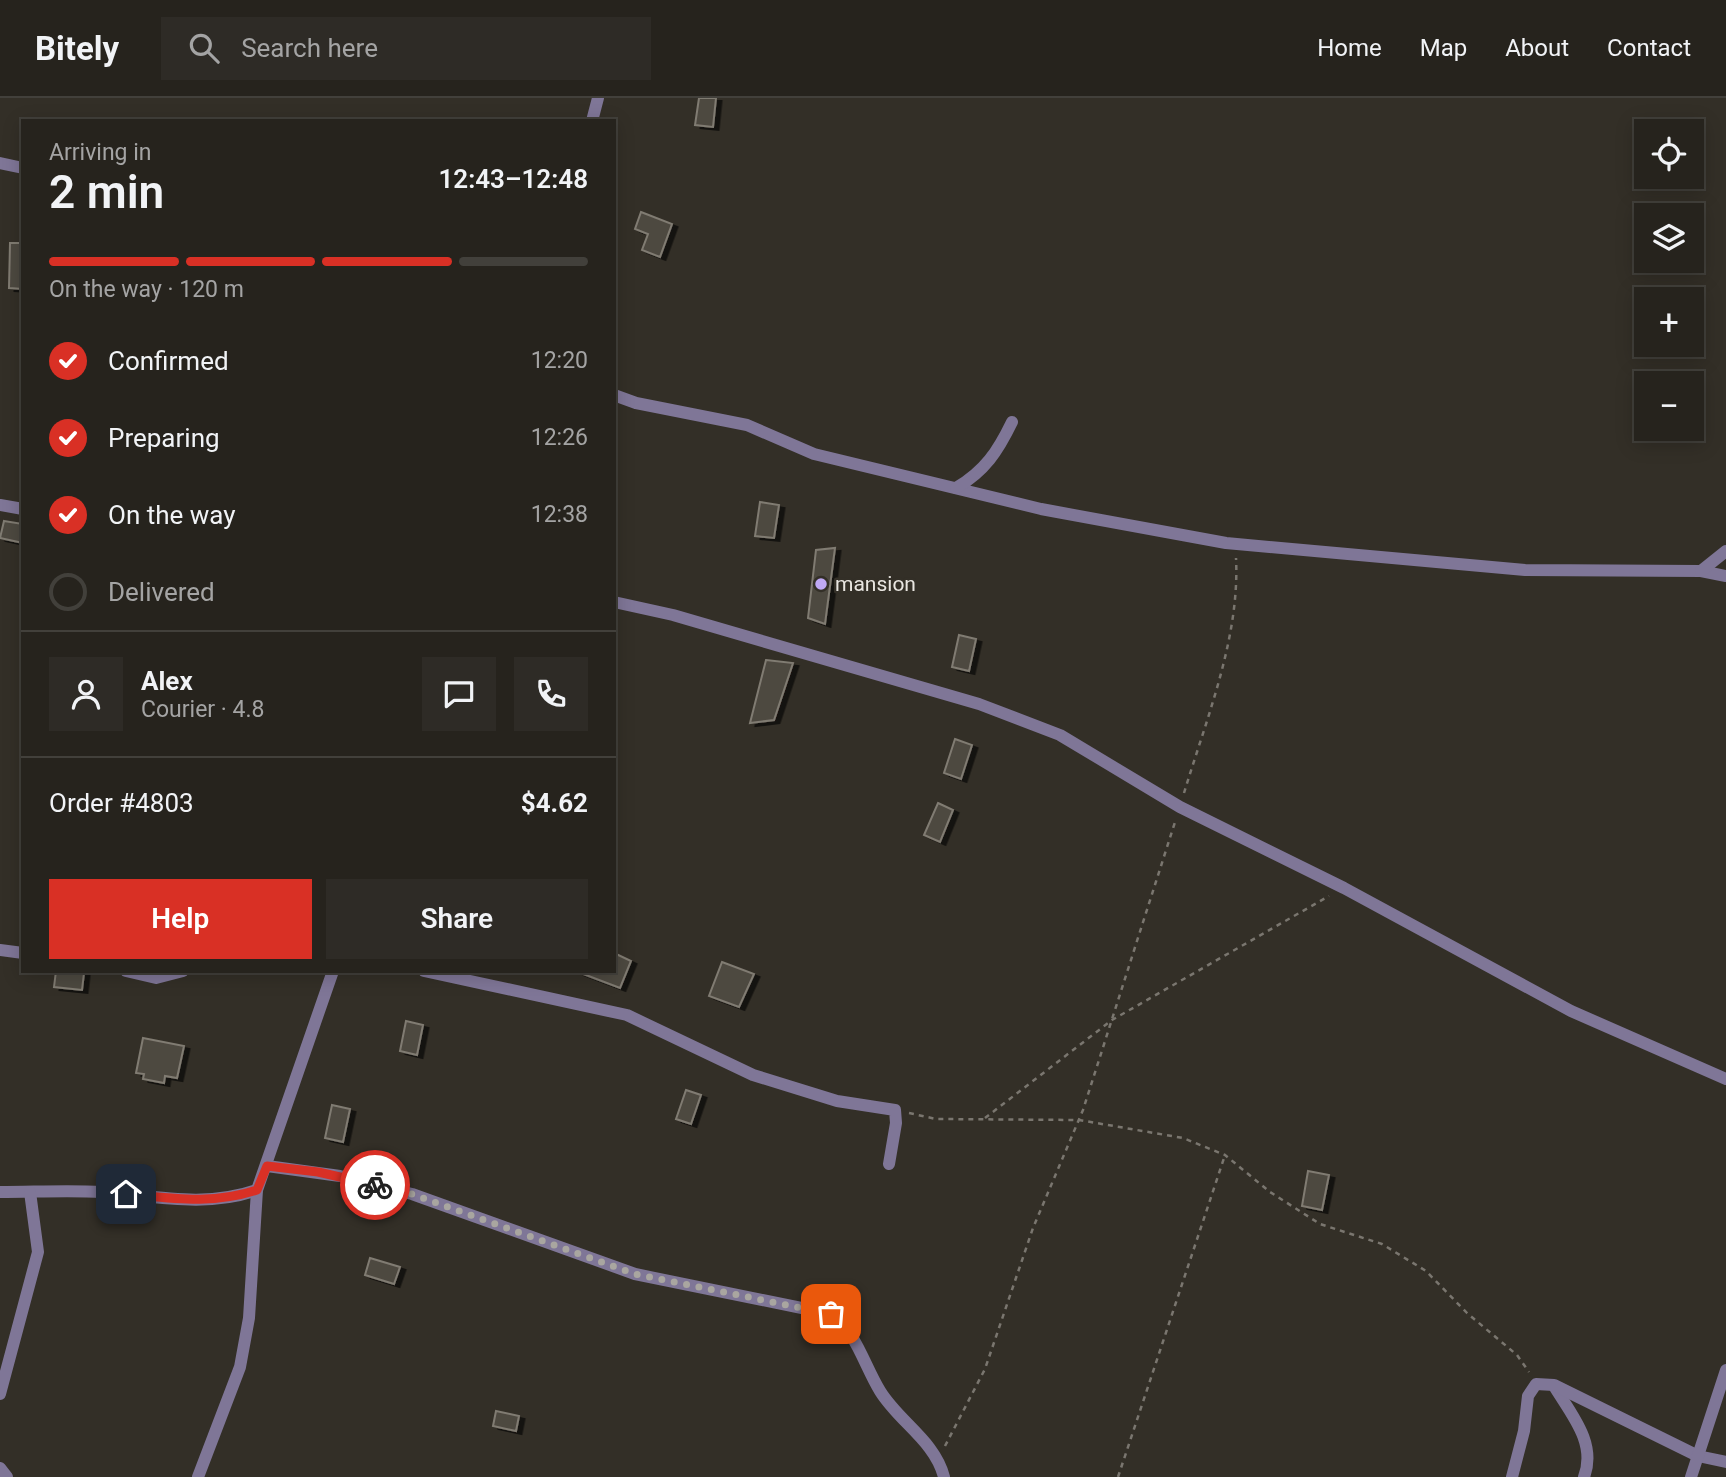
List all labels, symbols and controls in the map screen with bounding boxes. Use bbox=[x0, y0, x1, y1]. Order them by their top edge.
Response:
search box bbox=[161, 17, 651, 80]
text: Bitely bbox=[35, 29, 119, 68]
icon: search bbox=[185, 29, 223, 67]
text: Search here bbox=[241, 33, 378, 63]
text: Home bbox=[1317, 34, 1382, 62]
text: Map bbox=[1420, 34, 1467, 62]
text: About bbox=[1505, 34, 1569, 62]
text: Contact bbox=[1607, 34, 1691, 62]
map controls bbox=[1634, 119, 1704, 441]
button: locate bbox=[1634, 119, 1704, 189]
text: Arriving in bbox=[49, 139, 152, 166]
text: 12:43–12:48 bbox=[438, 164, 588, 194]
text: 2 min bbox=[49, 165, 164, 219]
button: layers bbox=[1634, 203, 1704, 273]
text: On the way · 120 m bbox=[49, 276, 244, 303]
button: + bbox=[1634, 287, 1704, 357]
icon: check bbox=[49, 342, 87, 380]
text: Confirmed bbox=[108, 346, 229, 376]
text: 12:20 bbox=[531, 347, 588, 374]
button: − bbox=[1634, 371, 1704, 441]
icon: check bbox=[49, 419, 87, 457]
text: Preparing bbox=[108, 423, 220, 453]
text: 12:26 bbox=[531, 424, 588, 451]
icon: check bbox=[49, 496, 87, 534]
text: On the way bbox=[108, 500, 236, 530]
text: 12:38 bbox=[531, 501, 588, 528]
place label: mansion bbox=[835, 572, 916, 596]
marker: mansion bbox=[813, 576, 829, 592]
text: Delivered bbox=[108, 577, 215, 607]
button: person bbox=[49, 657, 123, 731]
button: chat bbox=[422, 657, 496, 731]
button: phone bbox=[514, 657, 588, 731]
text: Alex bbox=[141, 666, 193, 696]
text: Courier · 4.8 bbox=[141, 696, 264, 723]
text: Order #4803 bbox=[49, 788, 194, 818]
text: $4.62 bbox=[521, 788, 588, 818]
button: Help bbox=[49, 879, 312, 959]
button: Share bbox=[326, 879, 588, 959]
courier bbox=[340, 1150, 410, 1220]
pin bbox=[96, 1164, 156, 1224]
icon: bike bbox=[356, 1166, 394, 1204]
icon: home bbox=[107, 1175, 145, 1213]
pin bbox=[801, 1284, 861, 1344]
icon: bag bbox=[812, 1295, 850, 1333]

